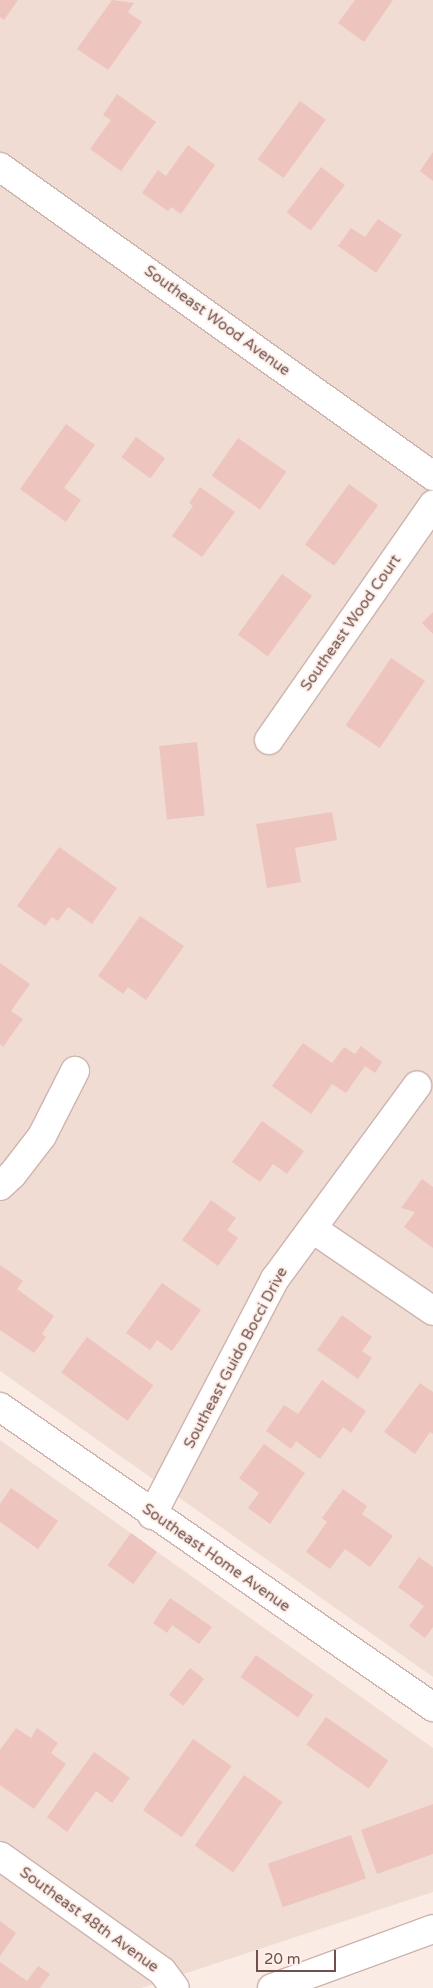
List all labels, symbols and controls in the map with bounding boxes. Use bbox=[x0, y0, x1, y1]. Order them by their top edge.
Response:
street label: Southeast Wood Avenue bbox=[141, 262, 293, 380]
street label: Southeast Wood Court bbox=[297, 551, 405, 695]
street label: Southeast Guido Bocci Drive bbox=[180, 1264, 292, 1452]
street label: Southeast Home Avenue bbox=[139, 1500, 293, 1616]
street label: Southeast 48th Avenue bbox=[16, 1864, 162, 1976]
scale bar bbox=[258, 1940, 338, 1972]
text: 20 m bbox=[264, 1950, 301, 1968]

